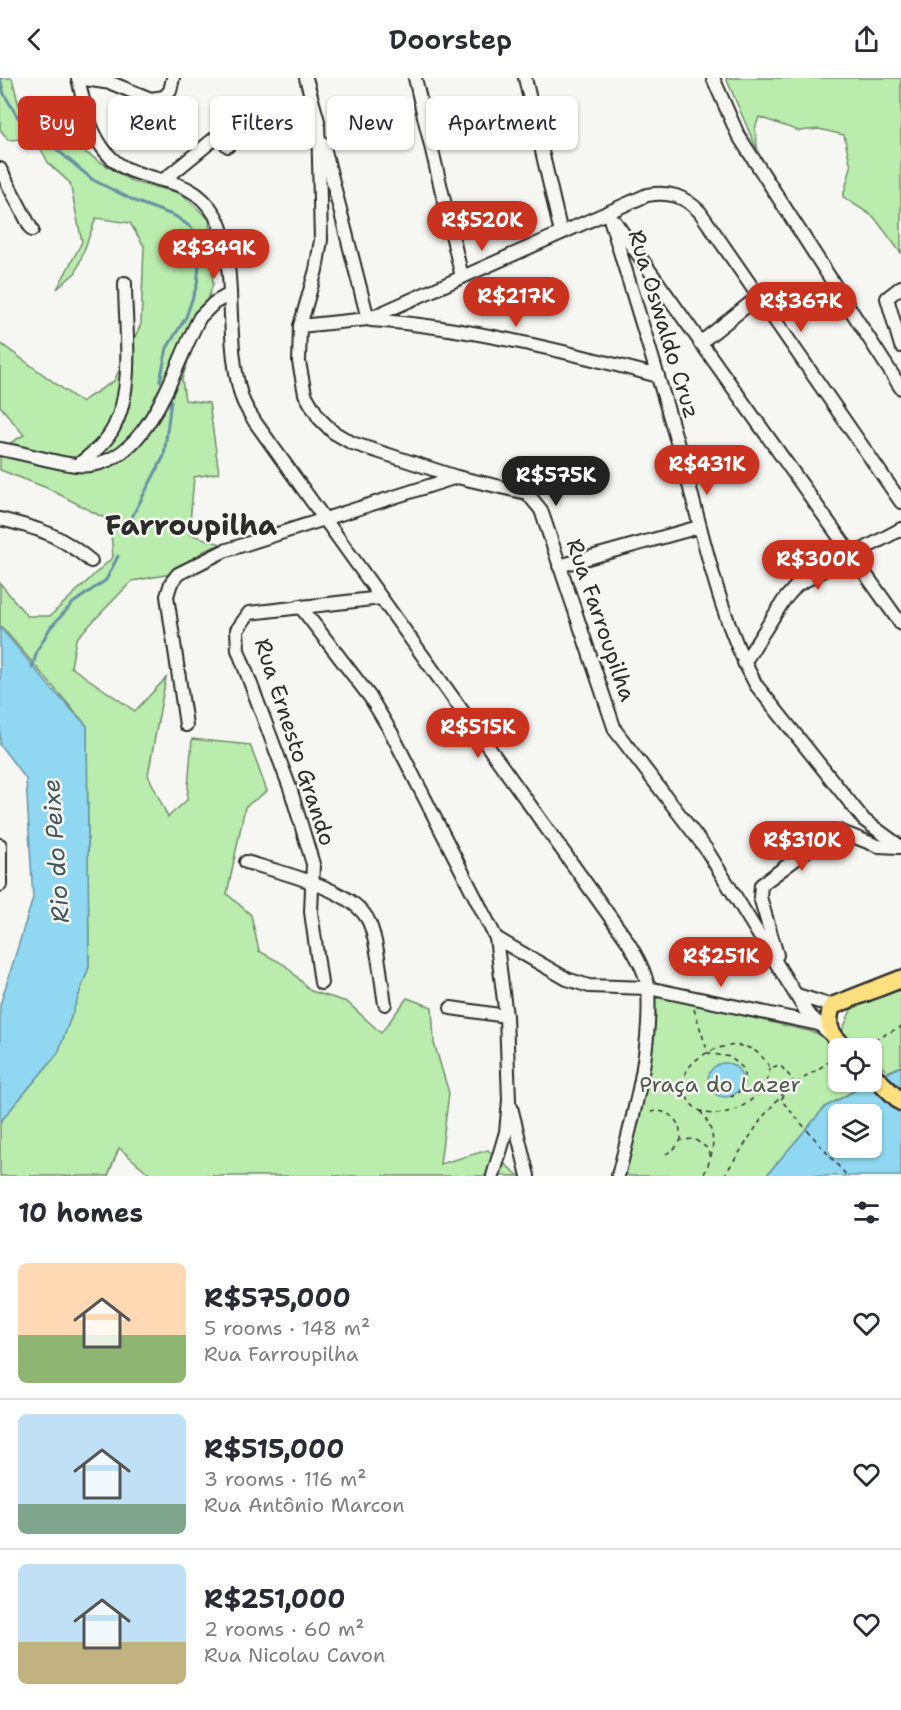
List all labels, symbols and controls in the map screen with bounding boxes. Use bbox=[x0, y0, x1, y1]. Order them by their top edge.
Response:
text: Doorstep bbox=[389, 21, 512, 58]
icon: back bbox=[18, 23, 51, 56]
icon: share bbox=[850, 23, 883, 56]
chip: Buy bbox=[18, 96, 96, 150]
chip: Rent bbox=[108, 96, 198, 150]
chip: Filters bbox=[210, 96, 315, 150]
chip: New bbox=[327, 96, 414, 150]
chip: Apartment bbox=[426, 96, 578, 150]
pin: R$520K bbox=[433, 201, 531, 252]
text: R$520K bbox=[441, 207, 523, 233]
street label: Rua Oswaldo Cruz bbox=[622, 226, 706, 422]
pin: R$349K bbox=[165, 229, 263, 280]
text: R$349K bbox=[172, 235, 256, 261]
pin: R$217K bbox=[467, 277, 565, 328]
pin: R$367K bbox=[752, 282, 850, 333]
text: R$217K bbox=[477, 283, 555, 309]
text: R$367K bbox=[760, 288, 842, 314]
pin: R$431K bbox=[658, 445, 756, 496]
text: R$431K bbox=[668, 451, 746, 477]
pin: R$575K bbox=[507, 456, 605, 507]
text: R$575K bbox=[516, 462, 596, 488]
district label: Farroupilha bbox=[105, 506, 277, 544]
street label: Rua Farroupilha bbox=[560, 535, 642, 705]
pin: R$300K bbox=[769, 540, 867, 591]
text: R$300K bbox=[776, 546, 860, 572]
street label: Rua Ernesto Grando bbox=[248, 635, 342, 849]
pin: R$515K bbox=[429, 708, 527, 759]
text: R$515K bbox=[440, 714, 516, 740]
water label: Rio do Peixe bbox=[35, 778, 77, 924]
pin: R$310K bbox=[753, 821, 851, 872]
text: R$310K bbox=[763, 827, 841, 853]
pin: R$251K bbox=[672, 937, 770, 988]
text: R$251K bbox=[683, 943, 759, 969]
map controls bbox=[828, 1038, 882, 1158]
button: locate bbox=[828, 1038, 882, 1092]
park label: Praça do Lazer bbox=[639, 1070, 801, 1099]
button: layers bbox=[828, 1104, 882, 1158]
text: 10 homes bbox=[18, 1195, 143, 1230]
icon: filters bbox=[850, 1196, 883, 1229]
text: R$575,000 bbox=[204, 1280, 351, 1315]
icon: home bbox=[66, 1287, 138, 1359]
icon: heart bbox=[850, 1307, 883, 1340]
text: 5 rooms · 148 m² bbox=[204, 1315, 370, 1341]
text: Rua Farroupilha bbox=[204, 1341, 359, 1367]
text: R$515,000 bbox=[204, 1431, 344, 1466]
icon: home bbox=[66, 1438, 138, 1510]
icon: heart bbox=[850, 1458, 883, 1491]
text: 3 rooms · 116 m² bbox=[204, 1466, 366, 1492]
text: Rua Antônio Marcon bbox=[204, 1492, 404, 1518]
text: R$251,000 bbox=[204, 1581, 345, 1616]
icon: home bbox=[66, 1588, 138, 1660]
icon: heart bbox=[850, 1608, 883, 1641]
text: 2 rooms · 60 m² bbox=[204, 1616, 364, 1642]
text: Rua Nicolau Cavon bbox=[204, 1642, 385, 1668]

